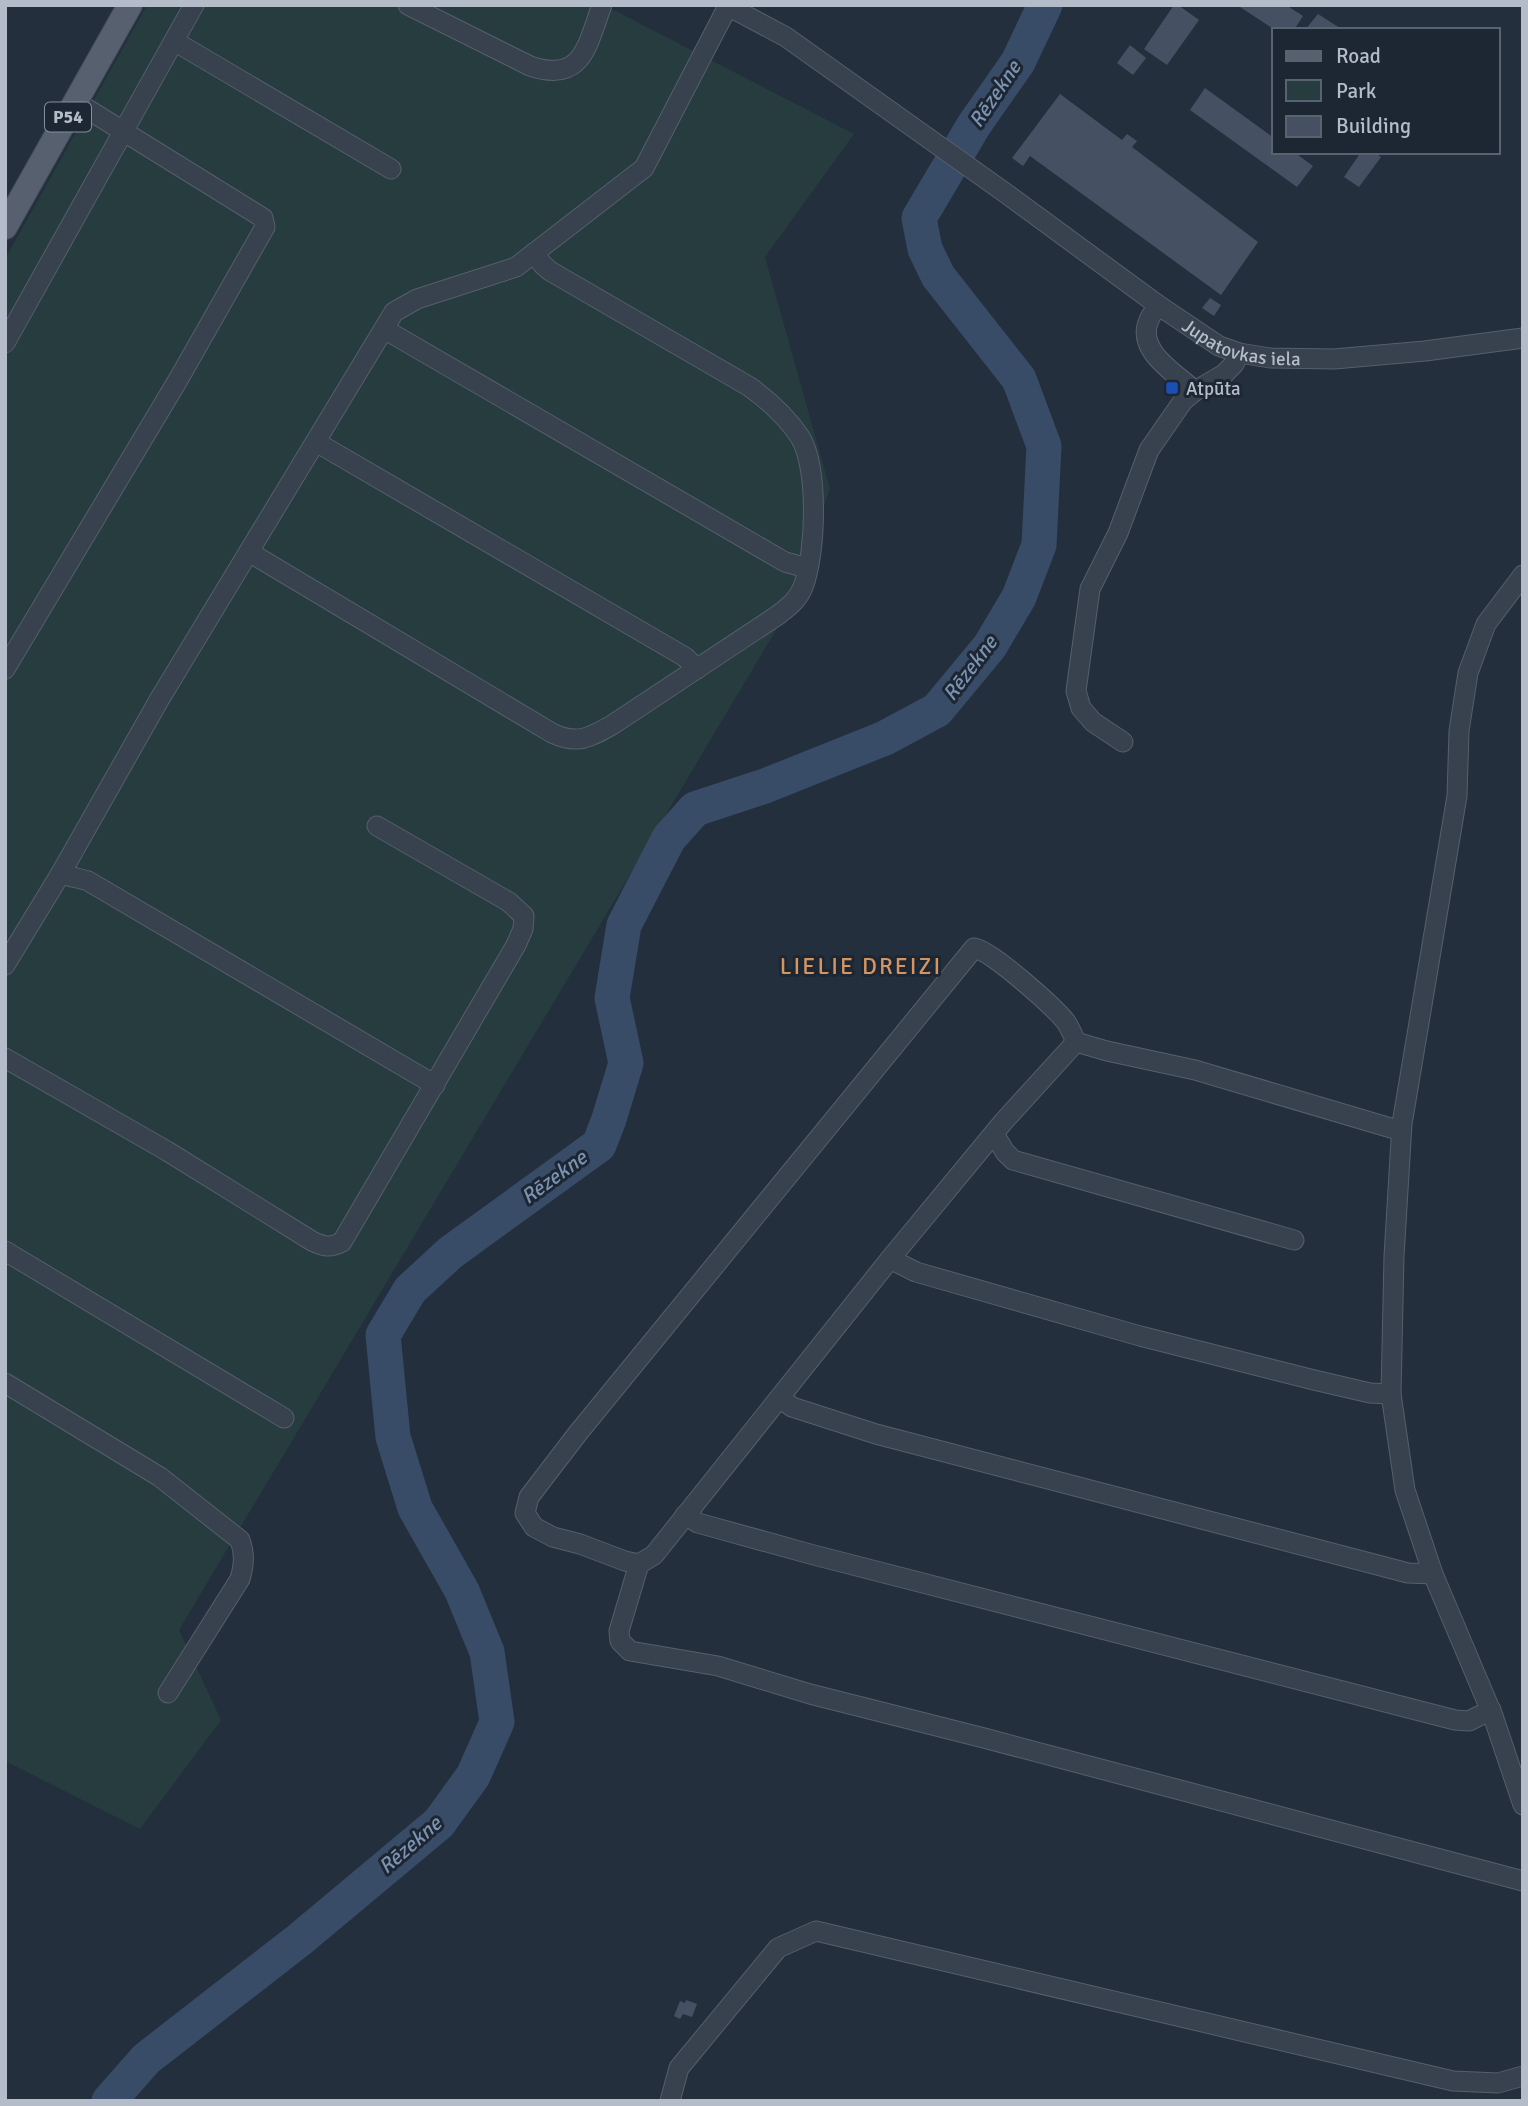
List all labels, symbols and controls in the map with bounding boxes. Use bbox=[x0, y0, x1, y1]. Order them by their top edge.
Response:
legend bbox=[1272, 28, 1500, 154]
text: Road bbox=[1336, 43, 1381, 69]
water label: Rēzekne bbox=[963, 54, 1028, 132]
text: Park bbox=[1336, 78, 1377, 104]
road number: P54 bbox=[45, 103, 91, 132]
text: Building bbox=[1336, 113, 1411, 139]
street label: Jupatovkas iela bbox=[1177, 314, 1301, 371]
place label: Atpūta bbox=[1186, 377, 1241, 401]
marker: Atpūta bbox=[1164, 380, 1180, 396]
water label: Rēzekne bbox=[937, 629, 1004, 706]
district label: LIELIE DREIZI bbox=[780, 952, 942, 981]
water label: Rēzekne bbox=[516, 1144, 593, 1210]
water label: Rēzekne bbox=[373, 1810, 448, 1879]

